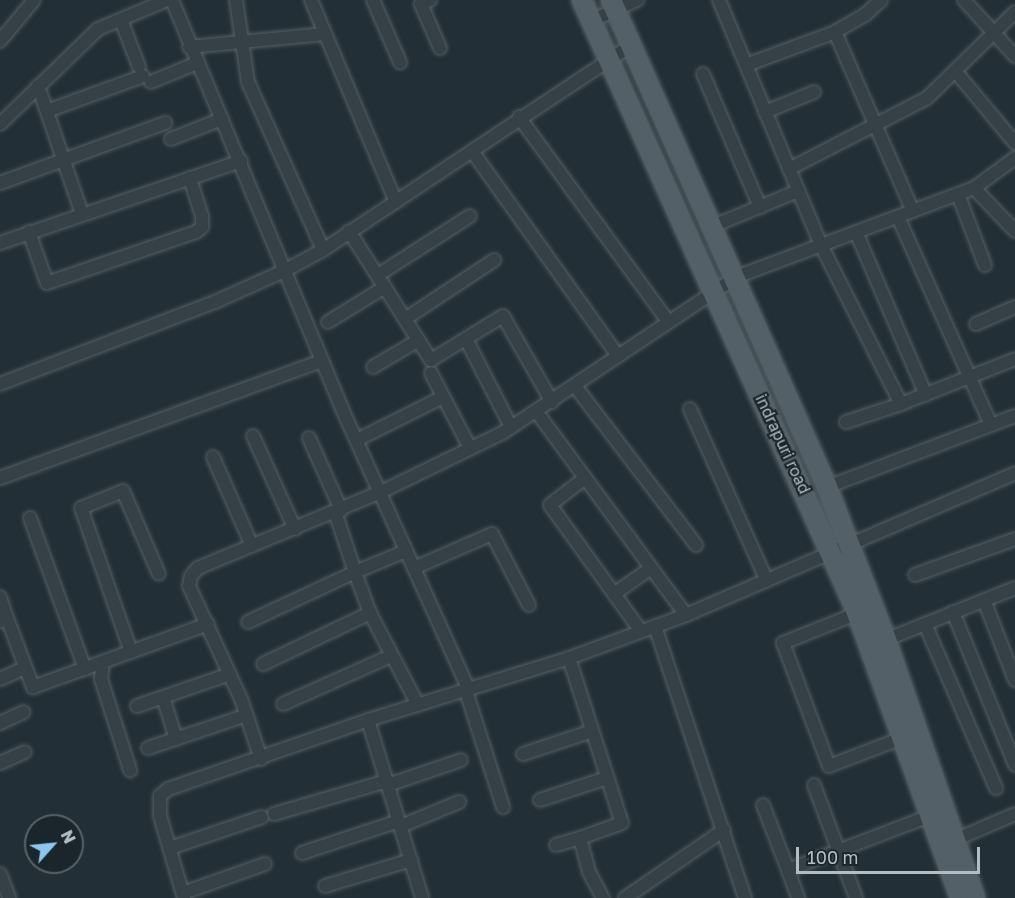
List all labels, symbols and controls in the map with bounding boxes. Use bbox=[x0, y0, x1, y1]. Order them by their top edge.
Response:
street label: indrapuri road bbox=[752, 391, 814, 497]
north arrow bbox=[24, 814, 84, 874]
text: N bbox=[57, 827, 80, 847]
scale bar bbox=[799, 835, 984, 873]
text: 100 m bbox=[807, 846, 858, 868]

